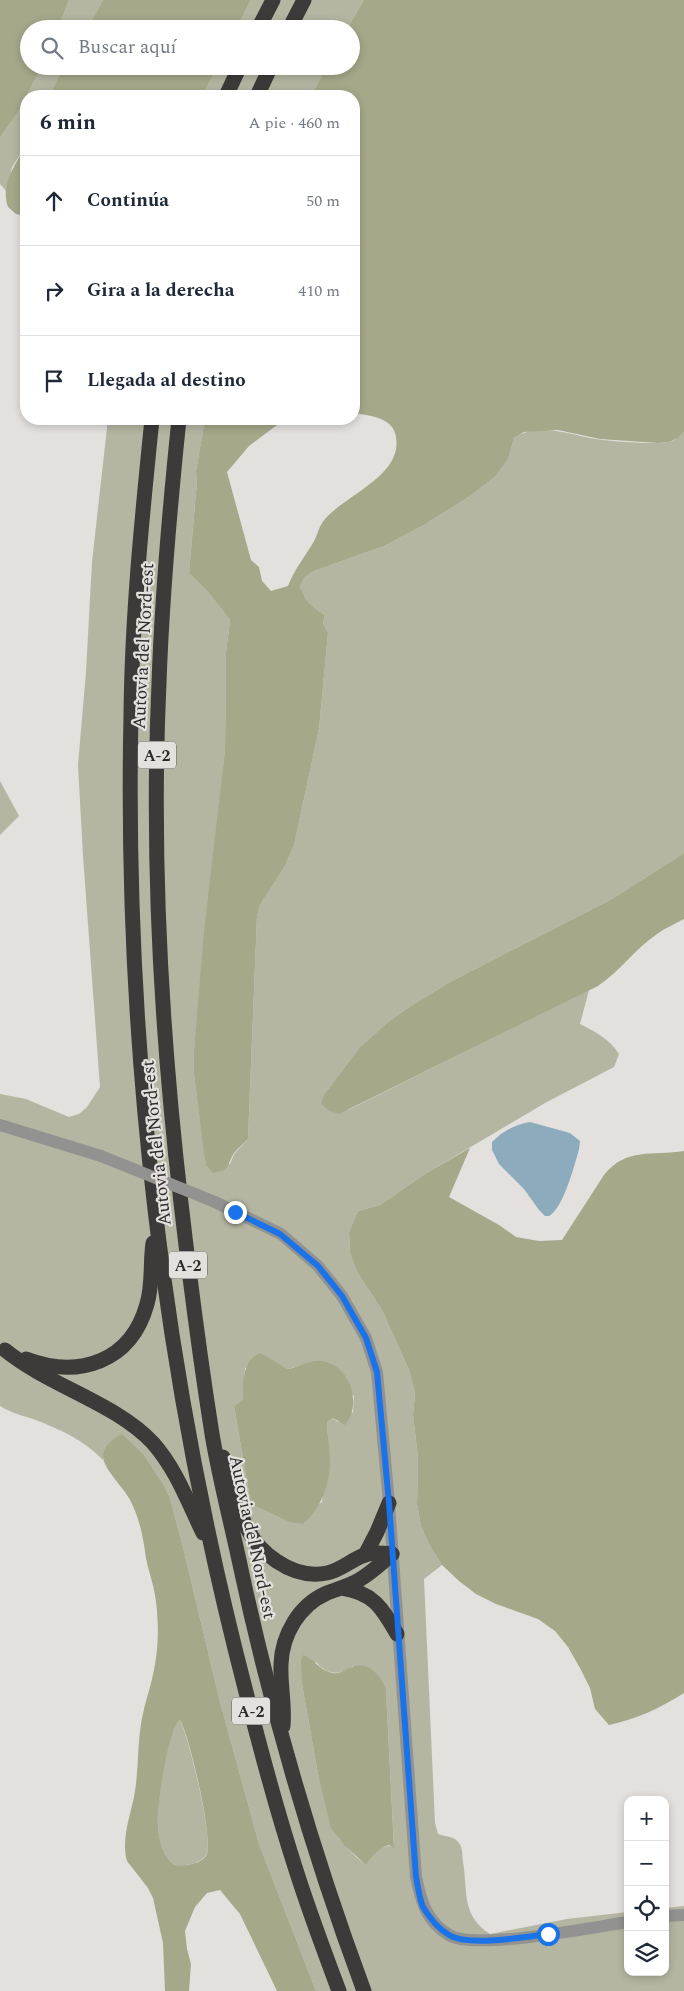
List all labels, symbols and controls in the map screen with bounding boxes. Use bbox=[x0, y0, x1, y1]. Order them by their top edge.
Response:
search box bbox=[20, 20, 360, 75]
text: Buscar aquí bbox=[78, 33, 177, 62]
icon: search bbox=[38, 34, 66, 62]
text: 6 min bbox=[40, 107, 96, 139]
text: A pie · 460 m bbox=[248, 111, 340, 135]
text: Continúa bbox=[87, 186, 169, 215]
icon: ahead bbox=[40, 187, 68, 215]
text: 50 m bbox=[306, 189, 340, 213]
text: Gira a la derecha bbox=[87, 276, 234, 305]
icon: right bbox=[40, 277, 68, 305]
text: 410 m bbox=[298, 279, 340, 303]
text: Llegada al destino bbox=[87, 366, 246, 395]
icon: arrive bbox=[40, 367, 68, 395]
street label: Autovia del Nord-est bbox=[126, 562, 161, 730]
road number: A-2 bbox=[138, 742, 176, 768]
street label: Autovia del Nord-est bbox=[134, 1059, 179, 1227]
route end bbox=[224, 1201, 247, 1224]
road number: A-2 bbox=[169, 1252, 207, 1278]
street label: Autovia del Nord-est bbox=[222, 1453, 283, 1621]
road number: A-2 bbox=[232, 1698, 270, 1724]
map controls bbox=[624, 1796, 669, 1976]
button: + bbox=[624, 1796, 669, 1841]
button: − bbox=[624, 1841, 669, 1886]
button: locate bbox=[624, 1886, 669, 1931]
route start bbox=[537, 1923, 560, 1946]
button: layers bbox=[624, 1931, 669, 1976]

